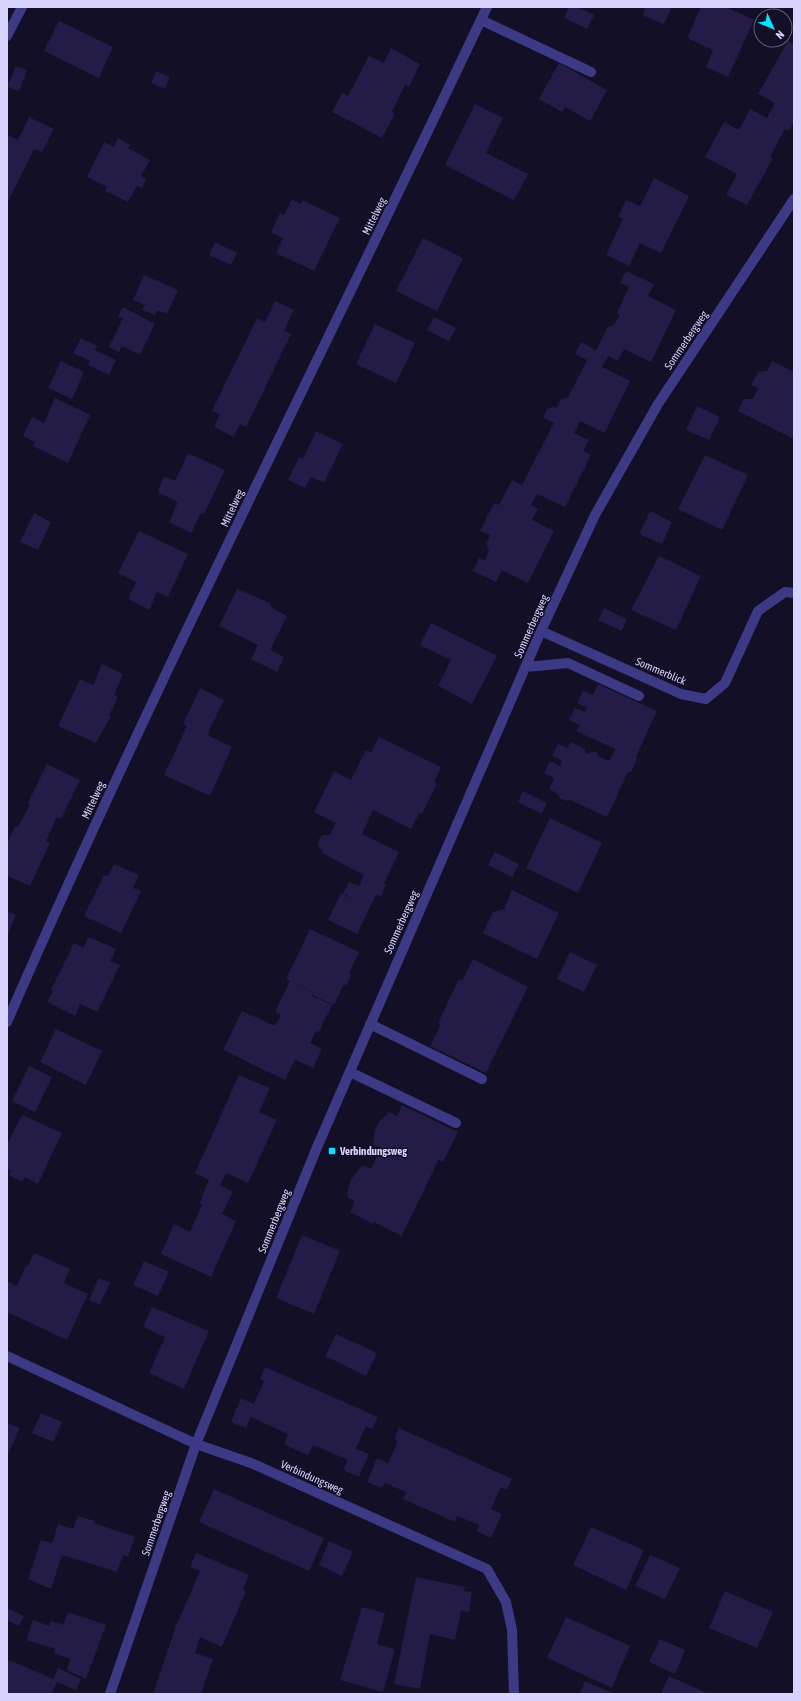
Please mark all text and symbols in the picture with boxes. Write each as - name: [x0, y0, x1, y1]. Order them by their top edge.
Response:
- north arrow: [753, 8, 793, 48]
- text: N: [774, 28, 787, 41]
- street label: Mittelweg: [360, 195, 388, 237]
- street label: Sommerbergweg: [662, 308, 710, 372]
- street label: Mittelweg: [218, 487, 246, 529]
- street label: Sommerbergweg: [512, 592, 550, 659]
- street label: Sommerblick: [634, 655, 688, 687]
- street label: Mittelweg: [79, 779, 107, 821]
- street label: Sommerbergweg: [382, 888, 420, 955]
- place label: Verbindungsweg: [339, 1145, 407, 1157]
- marker: Verbindungsweg: [327, 1146, 337, 1156]
- street label: Sommerbergweg: [256, 1187, 292, 1255]
- street label: Verbindungsweg: [279, 1458, 345, 1496]
- street label: Sommerbergweg: [139, 1489, 173, 1557]

